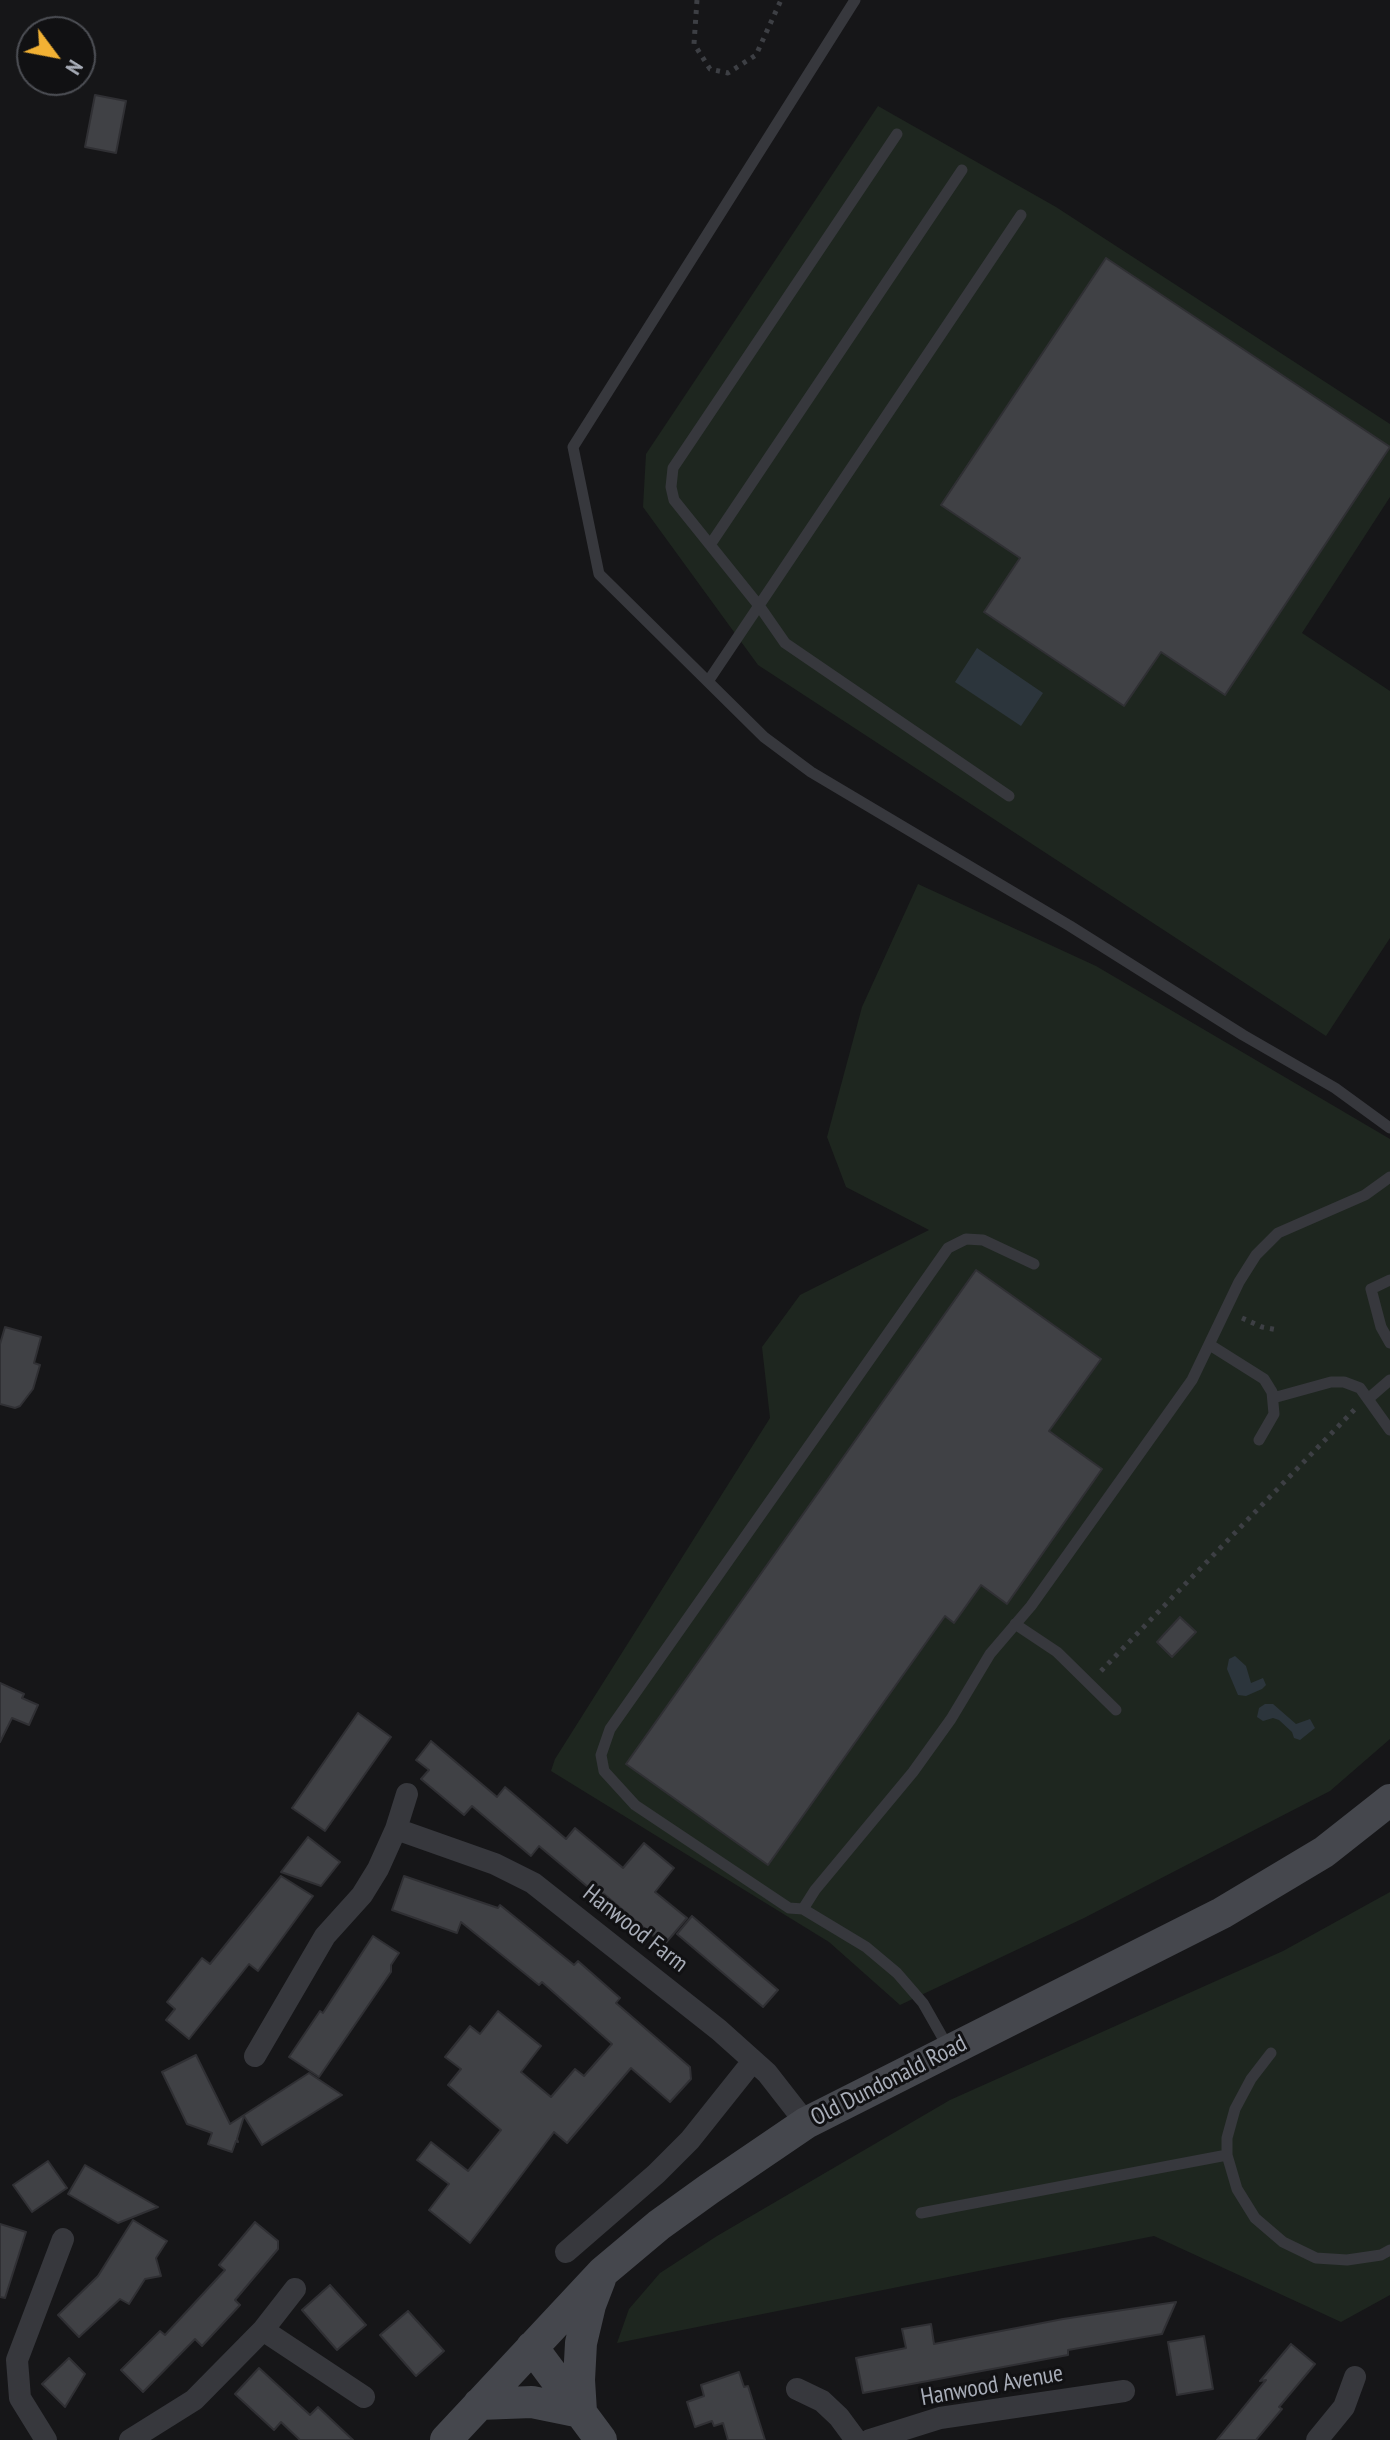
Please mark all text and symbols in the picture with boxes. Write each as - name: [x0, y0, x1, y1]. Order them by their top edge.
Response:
- north arrow: [16, 16, 96, 96]
- text: N: [60, 55, 90, 80]
- street label: Hanwood Farm: [577, 1879, 693, 1979]
- street label: Old Dundonald Road: [806, 2029, 972, 2133]
- street label: Hanwood Avenue: [919, 2359, 1065, 2413]

